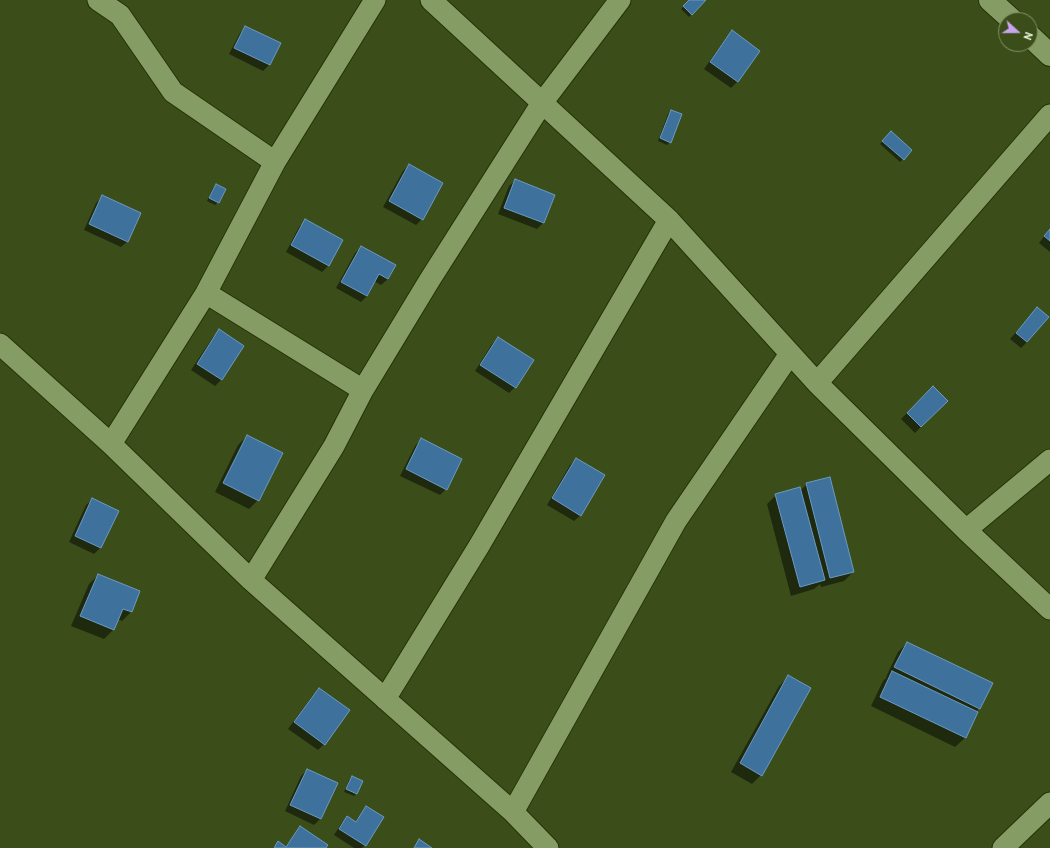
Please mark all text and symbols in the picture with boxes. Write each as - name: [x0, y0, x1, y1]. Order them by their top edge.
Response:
- north arrow: [998, 12, 1038, 52]
- text: N: [1020, 30, 1036, 42]

